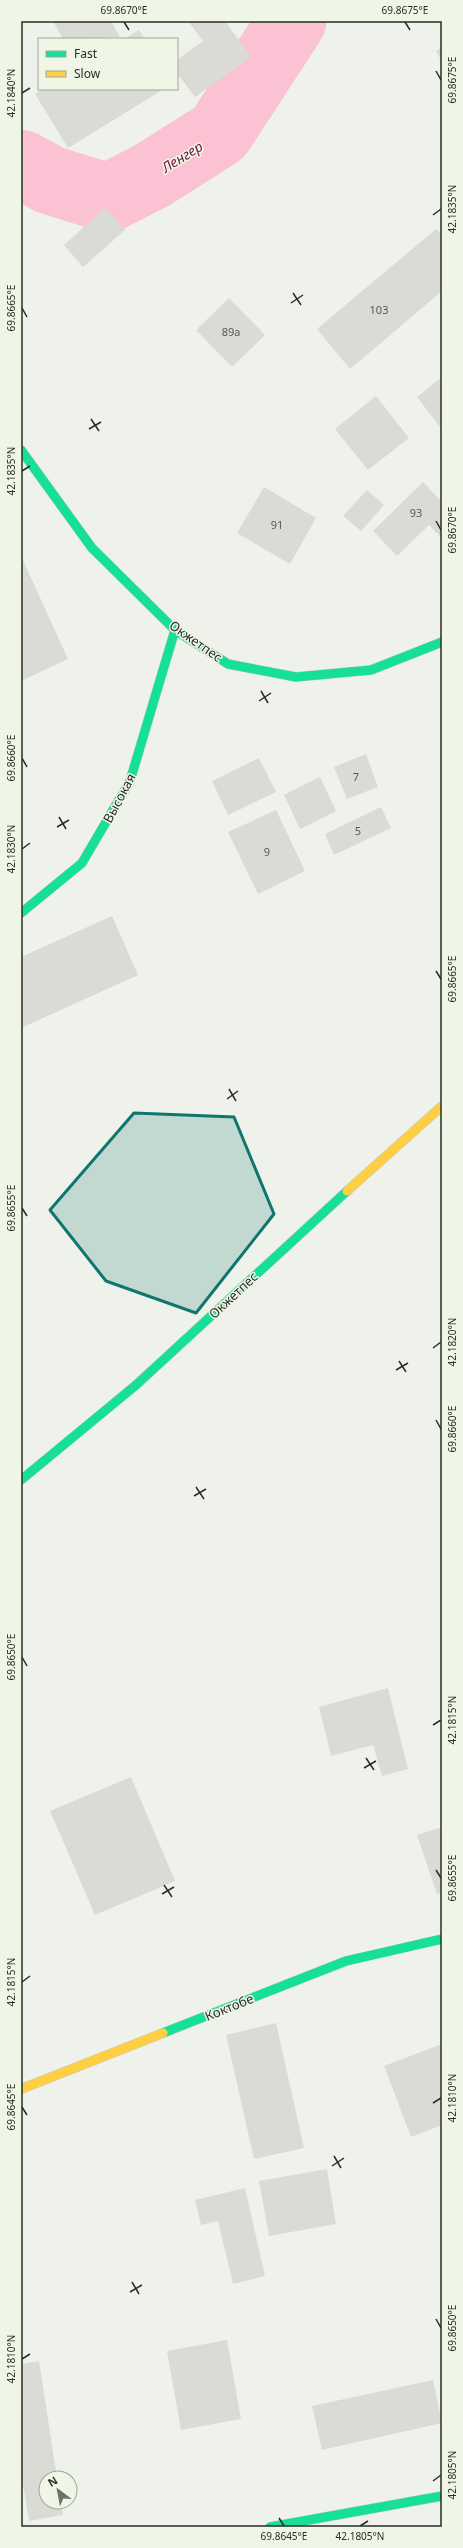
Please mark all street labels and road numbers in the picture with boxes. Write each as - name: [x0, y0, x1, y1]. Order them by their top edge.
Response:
- street label: Окжетпес: [166, 616, 226, 666]
- street label: Высокая: [98, 770, 140, 826]
- street label: Окжетпес: [205, 1268, 261, 1322]
- street label: Коктобе: [202, 1989, 256, 2025]

